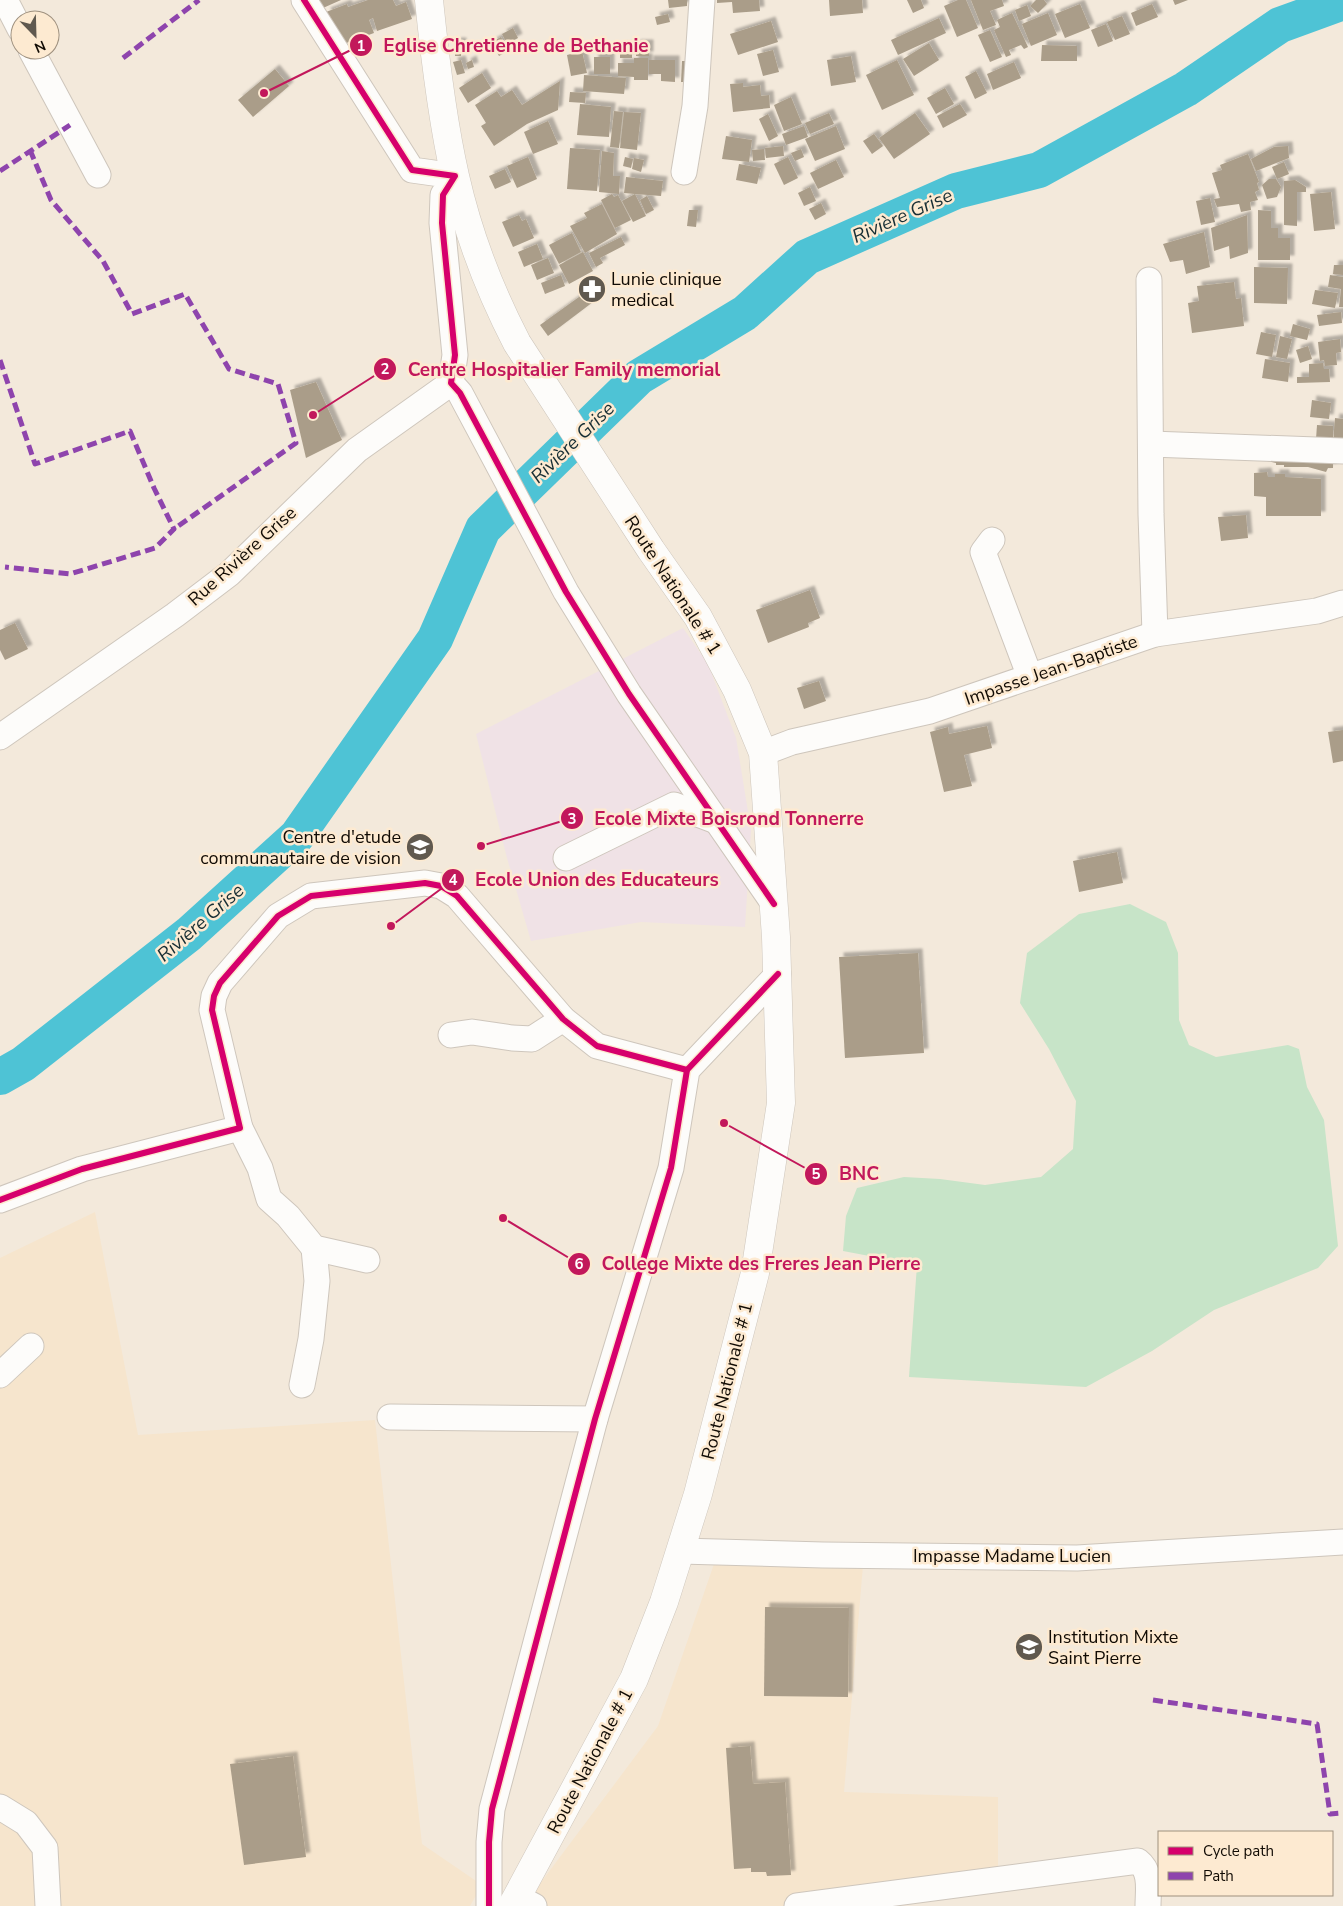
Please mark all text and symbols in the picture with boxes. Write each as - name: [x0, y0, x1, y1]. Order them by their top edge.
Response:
- north arrow: [10, 10, 60, 60]
- callout: Eglise Chretienne de Bethanie: [348, 28, 659, 62]
- text: Eglise Chretienne de Bethanie: [383, 33, 649, 59]
- text: N: [31, 36, 48, 57]
- text: 1: [356, 36, 366, 56]
- water label: Rivière Grise: [848, 182, 957, 250]
- place label: Lunie clinique medical: [611, 267, 722, 312]
- pharmacy icon: Lunie clinique medical: [577, 274, 607, 304]
- callout: Centre Hospitalier Family memorial: [372, 352, 730, 386]
- text: Centre Hospitalier Family memorial: [408, 357, 720, 383]
- text: 2: [380, 359, 390, 379]
- water label: Rivière Grise: [525, 396, 620, 489]
- street label: Rue Rivière Grise: [183, 501, 301, 611]
- street label: Route Nationale # 1: [619, 511, 727, 659]
- street label: Impasse Jean-Baptiste: [961, 629, 1141, 711]
- callout: Ecole Mixte Boisrond Tonnerre: [560, 801, 874, 835]
- text: Ecole Mixte Boisrond Tonnerre: [594, 806, 864, 832]
- text: 3: [567, 809, 577, 829]
- place label: Centre d'etude communautaire de vision: [200, 825, 401, 870]
- school or university icon: Centre d'etude communautaire de vision: [405, 832, 435, 862]
- callout: Ecole Union des Educateurs: [440, 863, 729, 897]
- text: Ecole Union des Educateurs: [475, 867, 719, 893]
- text: 4: [448, 870, 458, 890]
- water label: Rivière Grise: [152, 878, 250, 968]
- callout: BNC: [804, 1157, 889, 1191]
- text: BNC: [839, 1161, 879, 1187]
- text: 5: [811, 1164, 821, 1184]
- callout: College Mixte des Freres Jean Pierre: [566, 1247, 930, 1281]
- text: College Mixte des Freres Jean Pierre: [601, 1251, 921, 1277]
- text: 6: [574, 1254, 584, 1274]
- street label: Route Nationale # 1: [696, 1300, 758, 1462]
- street label: Impasse Madame Lucien: [913, 1544, 1111, 1568]
- place label: Institution Mixte Saint Pierre: [1048, 1625, 1178, 1670]
- school or university icon: Institution Mixte Saint Pierre: [1014, 1632, 1044, 1662]
- street label: Route Nationale # 1: [542, 1684, 638, 1838]
- legend: [1158, 1831, 1333, 1896]
- text: Cycle path: [1203, 1841, 1274, 1861]
- text: Path: [1203, 1866, 1234, 1886]

